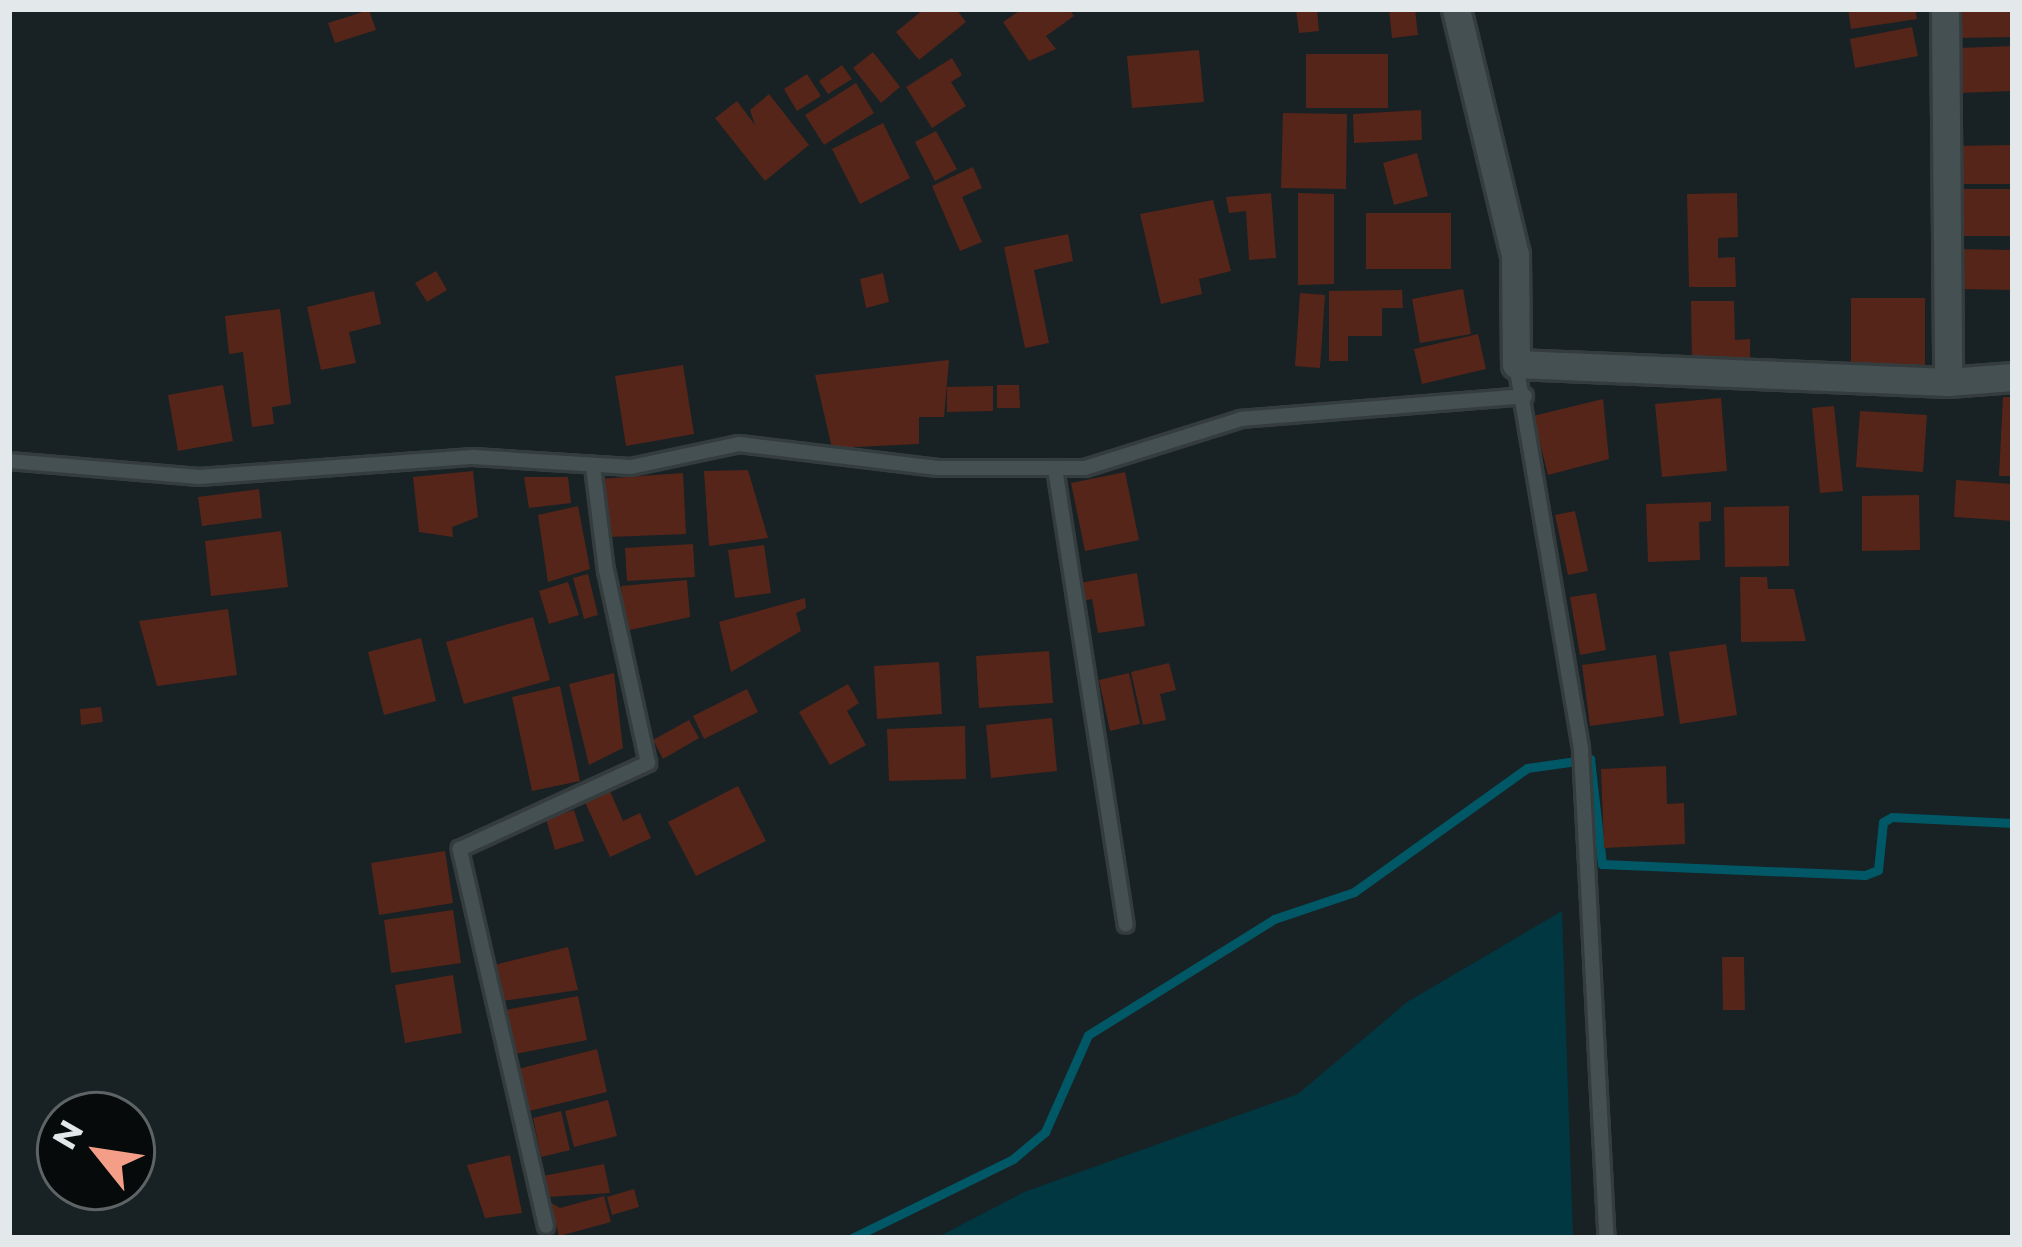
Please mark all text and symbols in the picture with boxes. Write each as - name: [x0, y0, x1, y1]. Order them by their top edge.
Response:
- north arrow: [36, 1091, 156, 1211]
- text: N: [43, 1113, 91, 1156]

